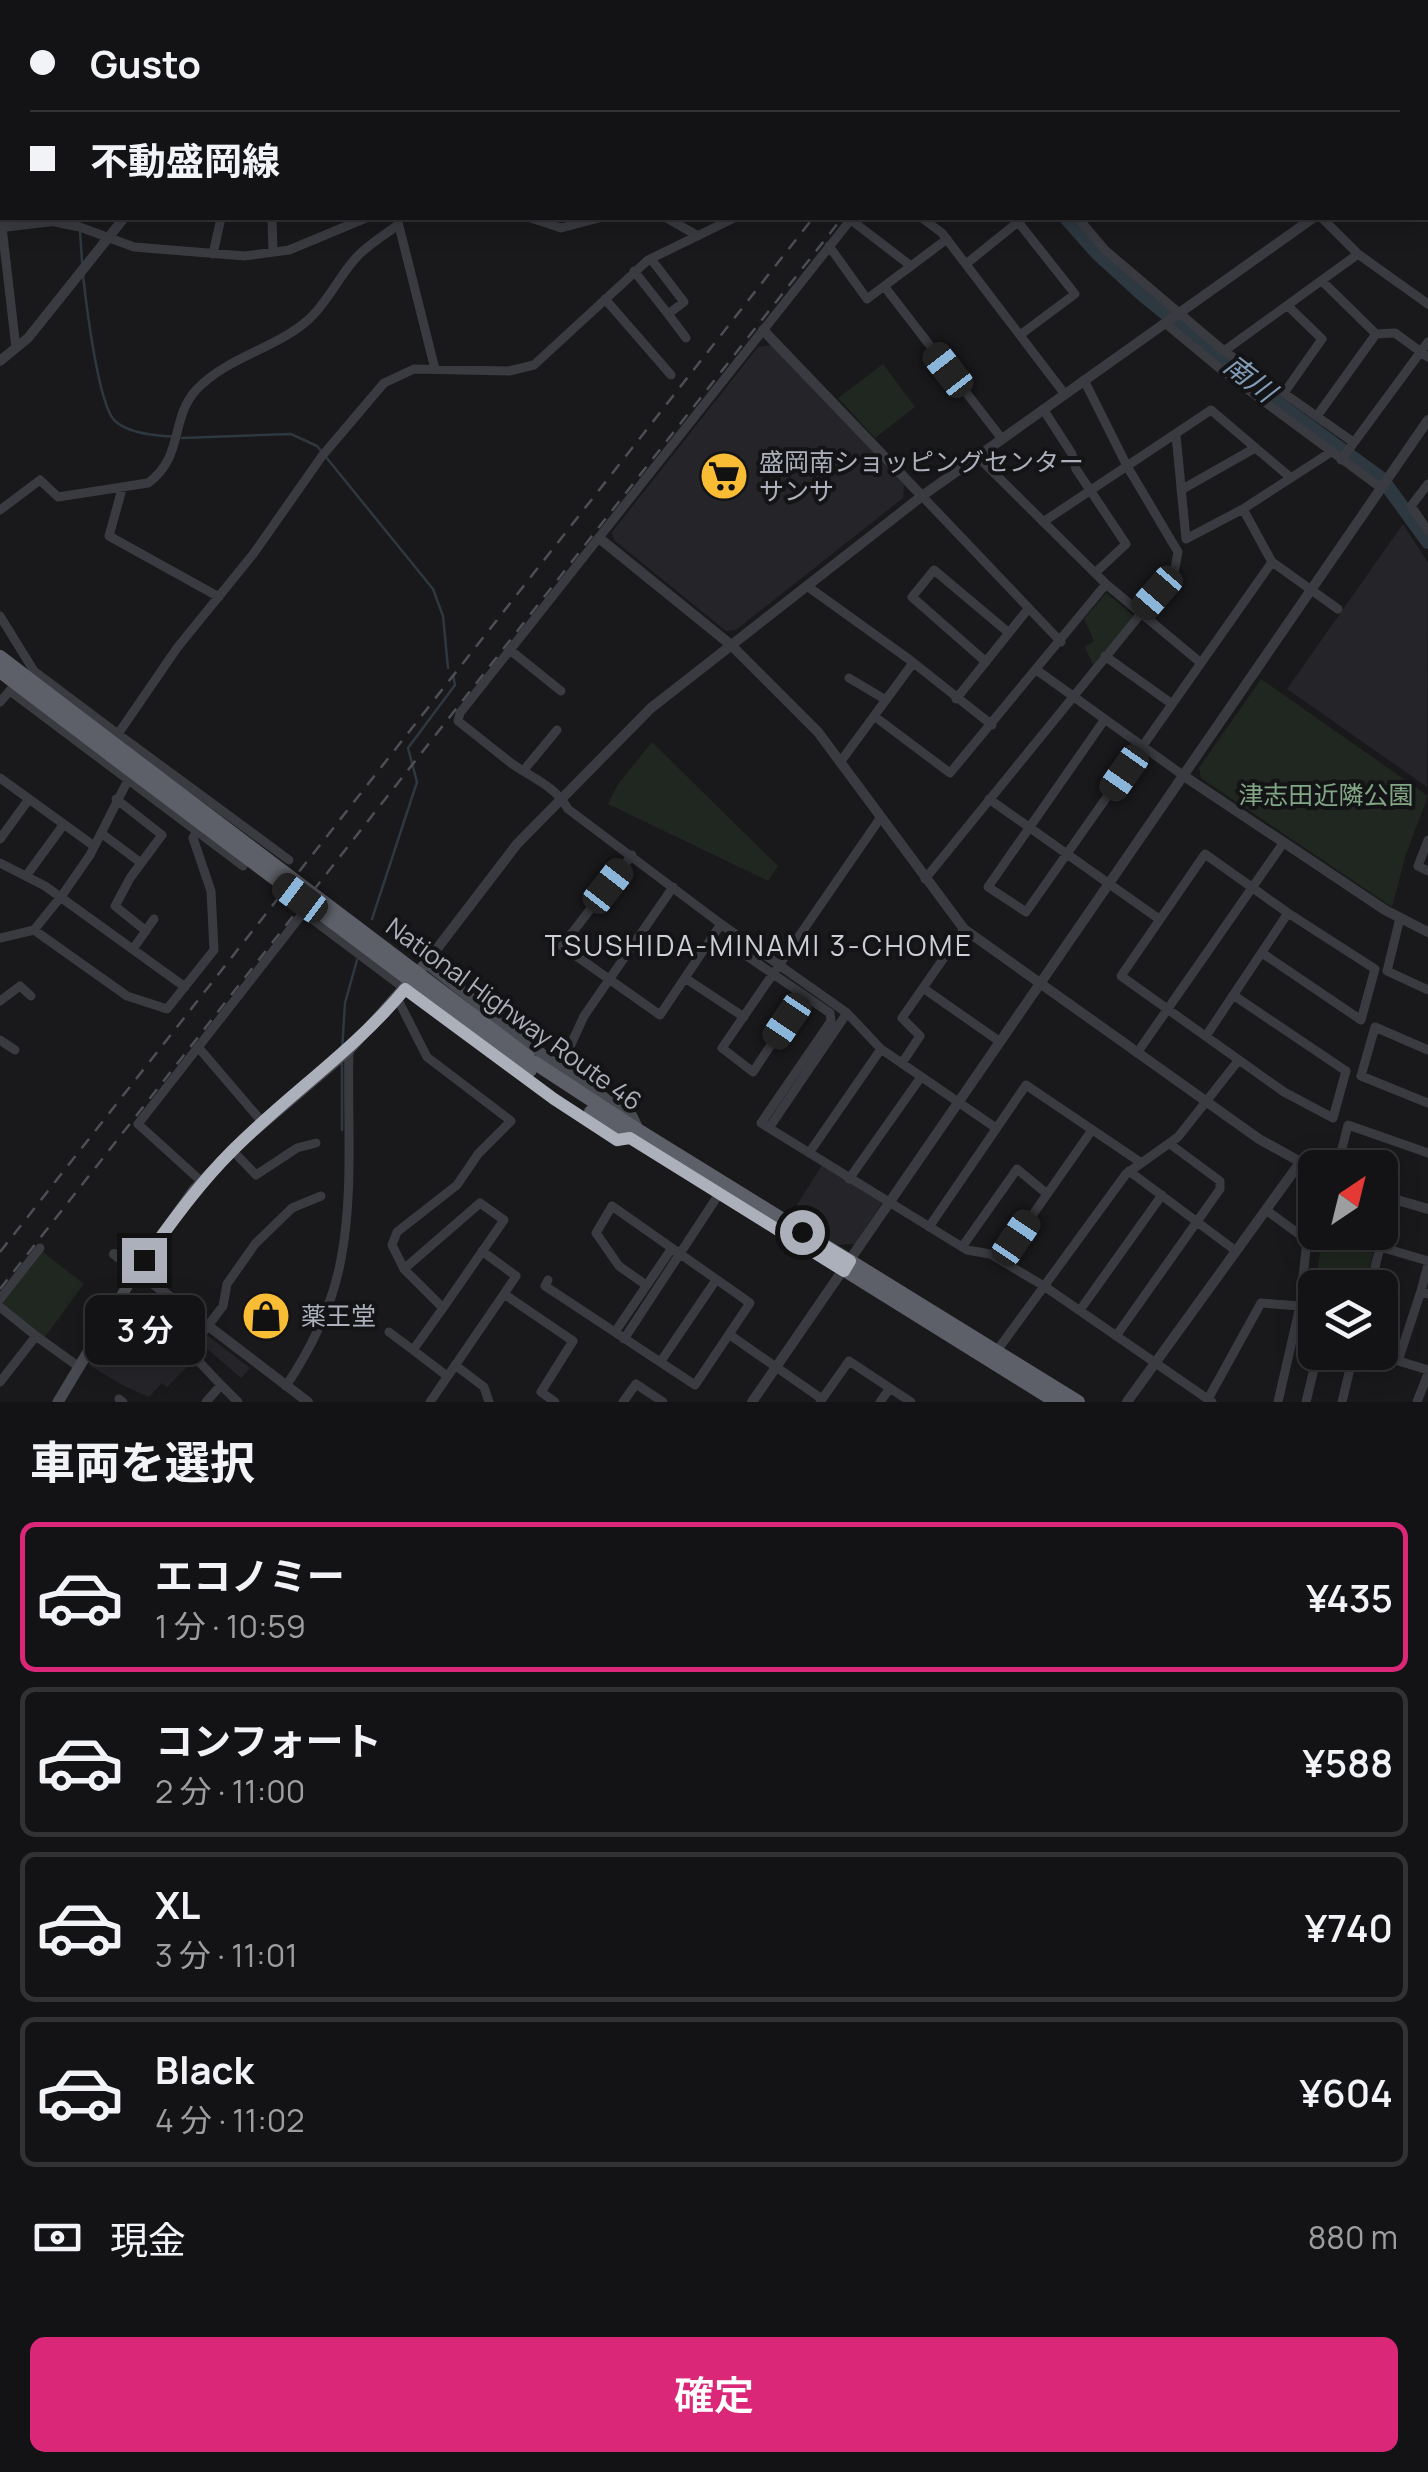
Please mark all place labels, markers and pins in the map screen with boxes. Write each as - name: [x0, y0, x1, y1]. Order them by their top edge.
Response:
- place label: 盛岡南ショッピングセンター サンサ: [759, 444, 1084, 508]
- supermarket icon: 盛岡南ショッピングセンター サンサ: [698, 450, 750, 502]
- shop icon: 薬王堂: [240, 1290, 292, 1342]
- place label: 薬王堂: [301, 1298, 376, 1333]

